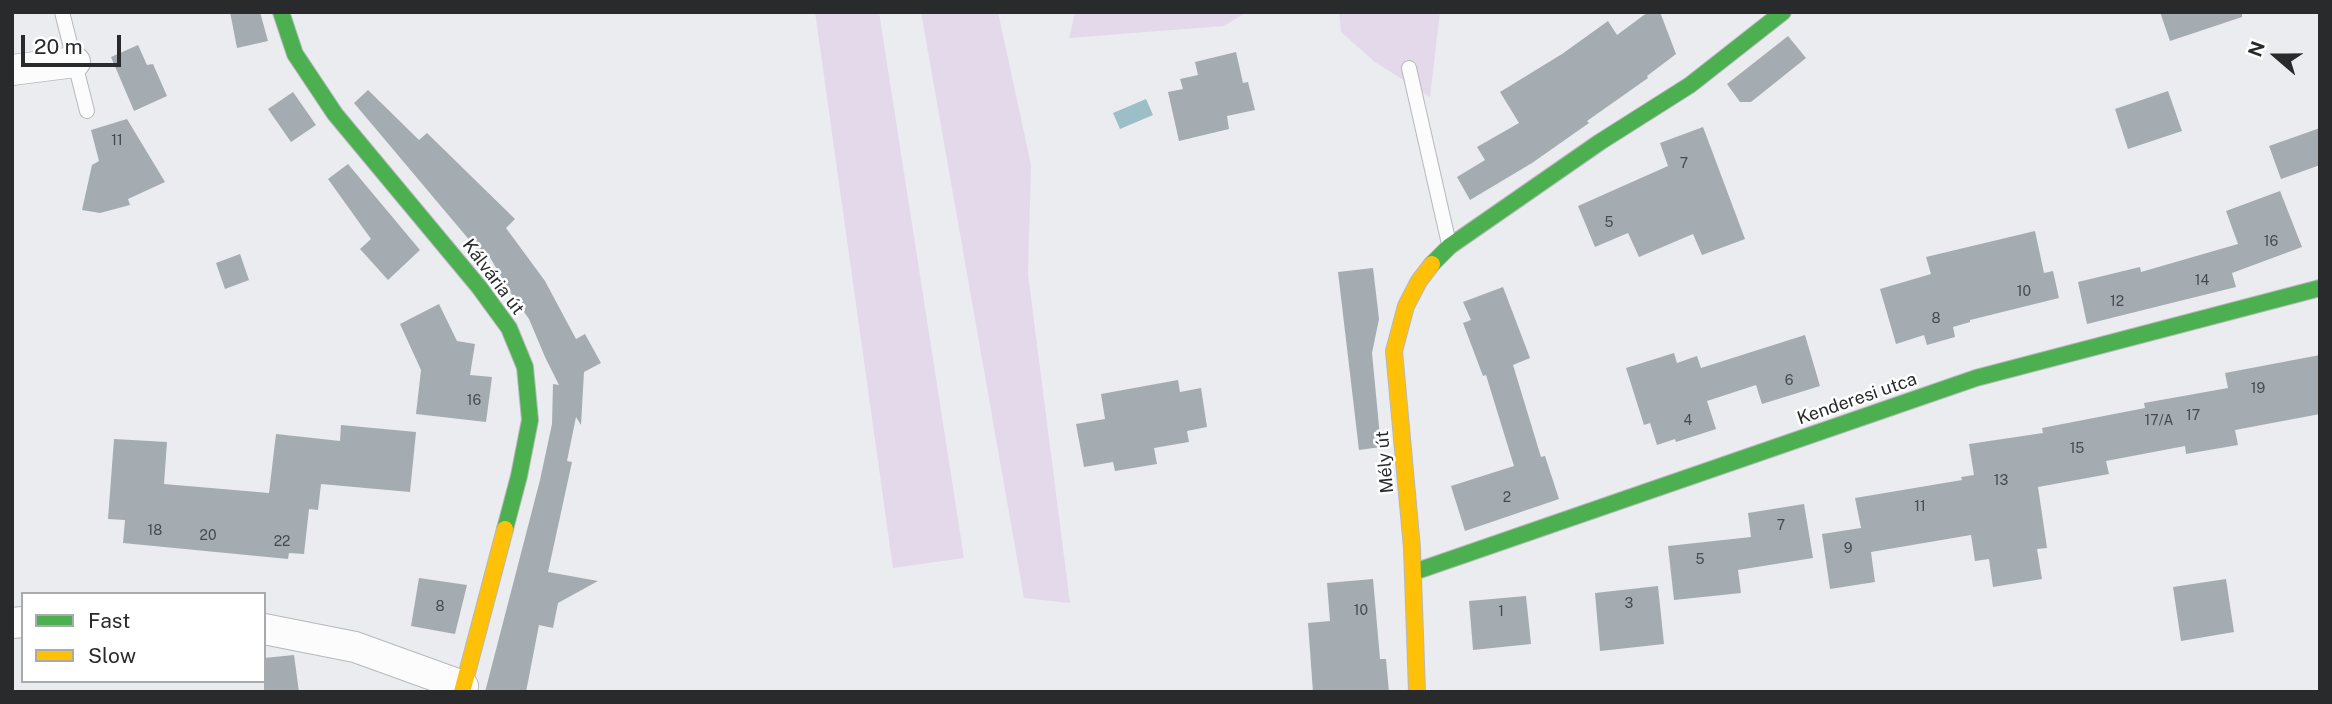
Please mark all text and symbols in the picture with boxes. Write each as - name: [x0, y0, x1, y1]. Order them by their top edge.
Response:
- scale bar: [24, 21, 124, 65]
- north arrow: [2241, 21, 2311, 91]
- text: 20 m: [34, 34, 83, 59]
- text: N: [2243, 38, 2269, 60]
- house number: 11: [111, 133, 123, 149]
- house number: 7: [1680, 156, 1688, 172]
- house number: 5: [1605, 215, 1613, 231]
- house number: 16: [2264, 234, 2278, 250]
- street label: Kálvária út: [458, 235, 528, 319]
- house number: 14: [2195, 273, 2209, 289]
- house number: 10: [2017, 284, 2031, 300]
- house number: 12: [2110, 294, 2124, 310]
- house number: 8: [1931, 311, 1941, 327]
- street label: Kenderesi utca: [1794, 368, 1920, 430]
- house number: 6: [1785, 373, 1793, 389]
- house number: 19: [2251, 381, 2265, 397]
- house number: 16: [467, 393, 481, 409]
- house number: 17: [2186, 408, 2200, 424]
- house number: 4: [1684, 413, 1692, 429]
- house number: 17/A: [2145, 413, 2173, 429]
- street label: Mély út: [1372, 430, 1398, 494]
- house number: 15: [2070, 441, 2084, 457]
- house number: 13: [1994, 473, 2008, 489]
- house number: 2: [1503, 490, 1511, 506]
- house number: 11: [1914, 499, 1926, 515]
- house number: 7: [1777, 518, 1785, 534]
- house number: 18: [148, 523, 162, 539]
- house number: 20: [200, 528, 216, 544]
- house number: 22: [274, 534, 290, 550]
- house number: 9: [1844, 541, 1852, 557]
- house number: 5: [1696, 552, 1704, 568]
- legend: [21, 592, 266, 683]
- house number: 3: [1625, 596, 1633, 612]
- house number: 8: [435, 599, 445, 615]
- house number: 10: [1354, 603, 1368, 619]
- house number: 1: [1498, 604, 1504, 620]
- text: Fast: [88, 608, 130, 633]
- text: Slow: [88, 643, 136, 668]

